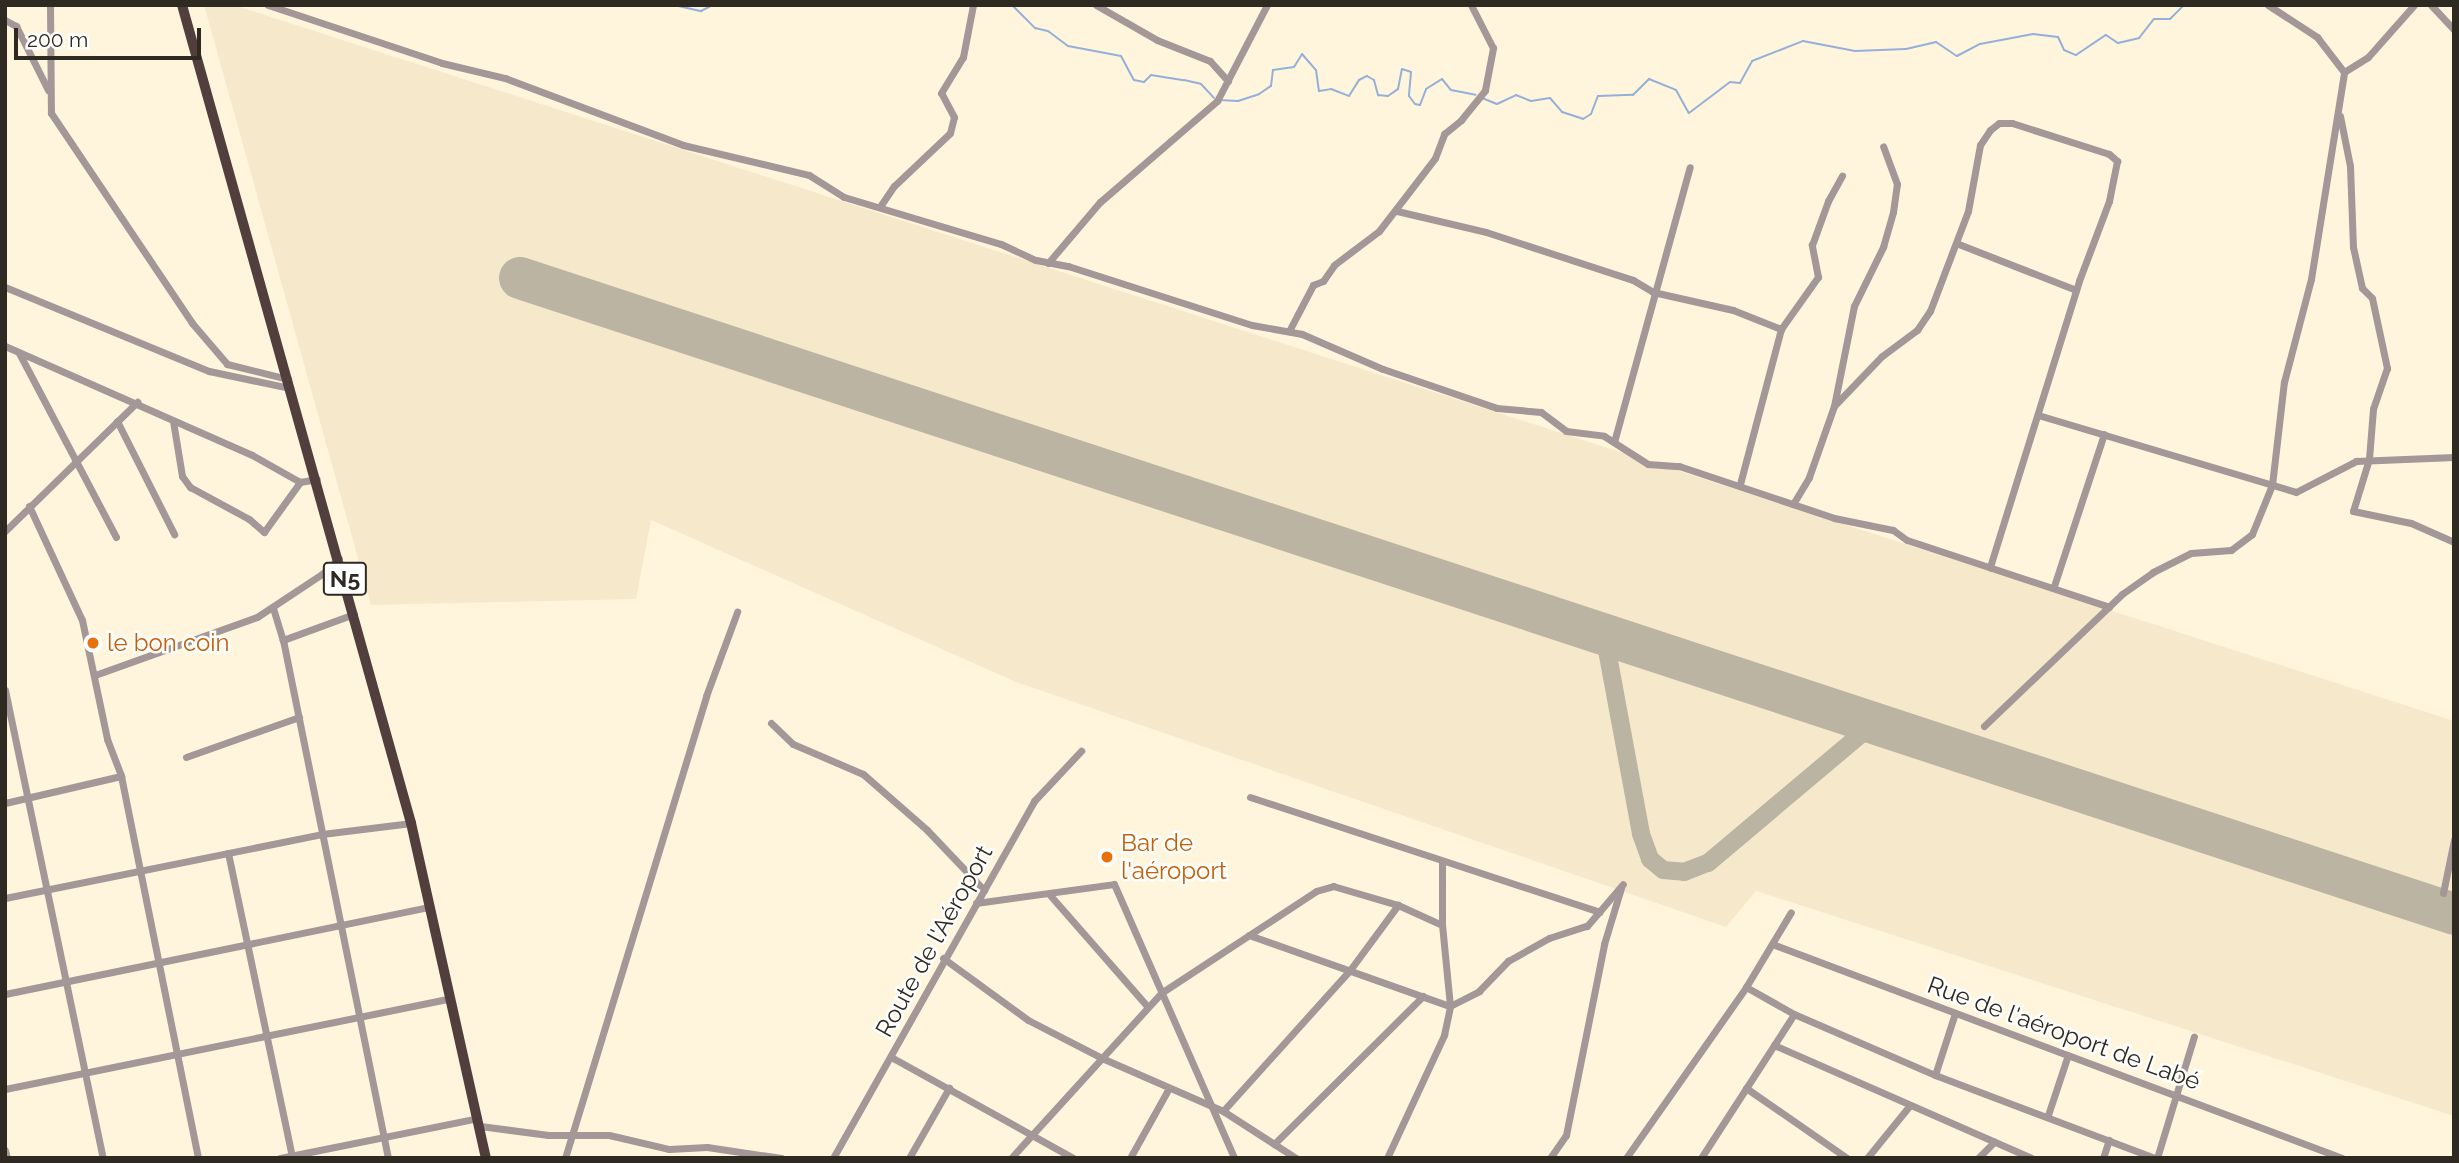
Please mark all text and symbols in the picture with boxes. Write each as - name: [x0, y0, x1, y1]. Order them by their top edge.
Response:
- scale bar: [18, 14, 205, 58]
- text: 200 m: [27, 27, 88, 52]
- road number: N5: [322, 559, 368, 598]
- place label: le bon coin: [107, 629, 229, 657]
- marker: le bon coin: [85, 635, 101, 651]
- place label: Bar de l'aéroport: [1121, 829, 1227, 885]
- street label: Route de l'Aéroport: [869, 840, 999, 1042]
- marker: Bar de l'aéroport: [1099, 849, 1115, 865]
- street label: Rue de l'aéroport de Labé: [1924, 970, 2204, 1096]

